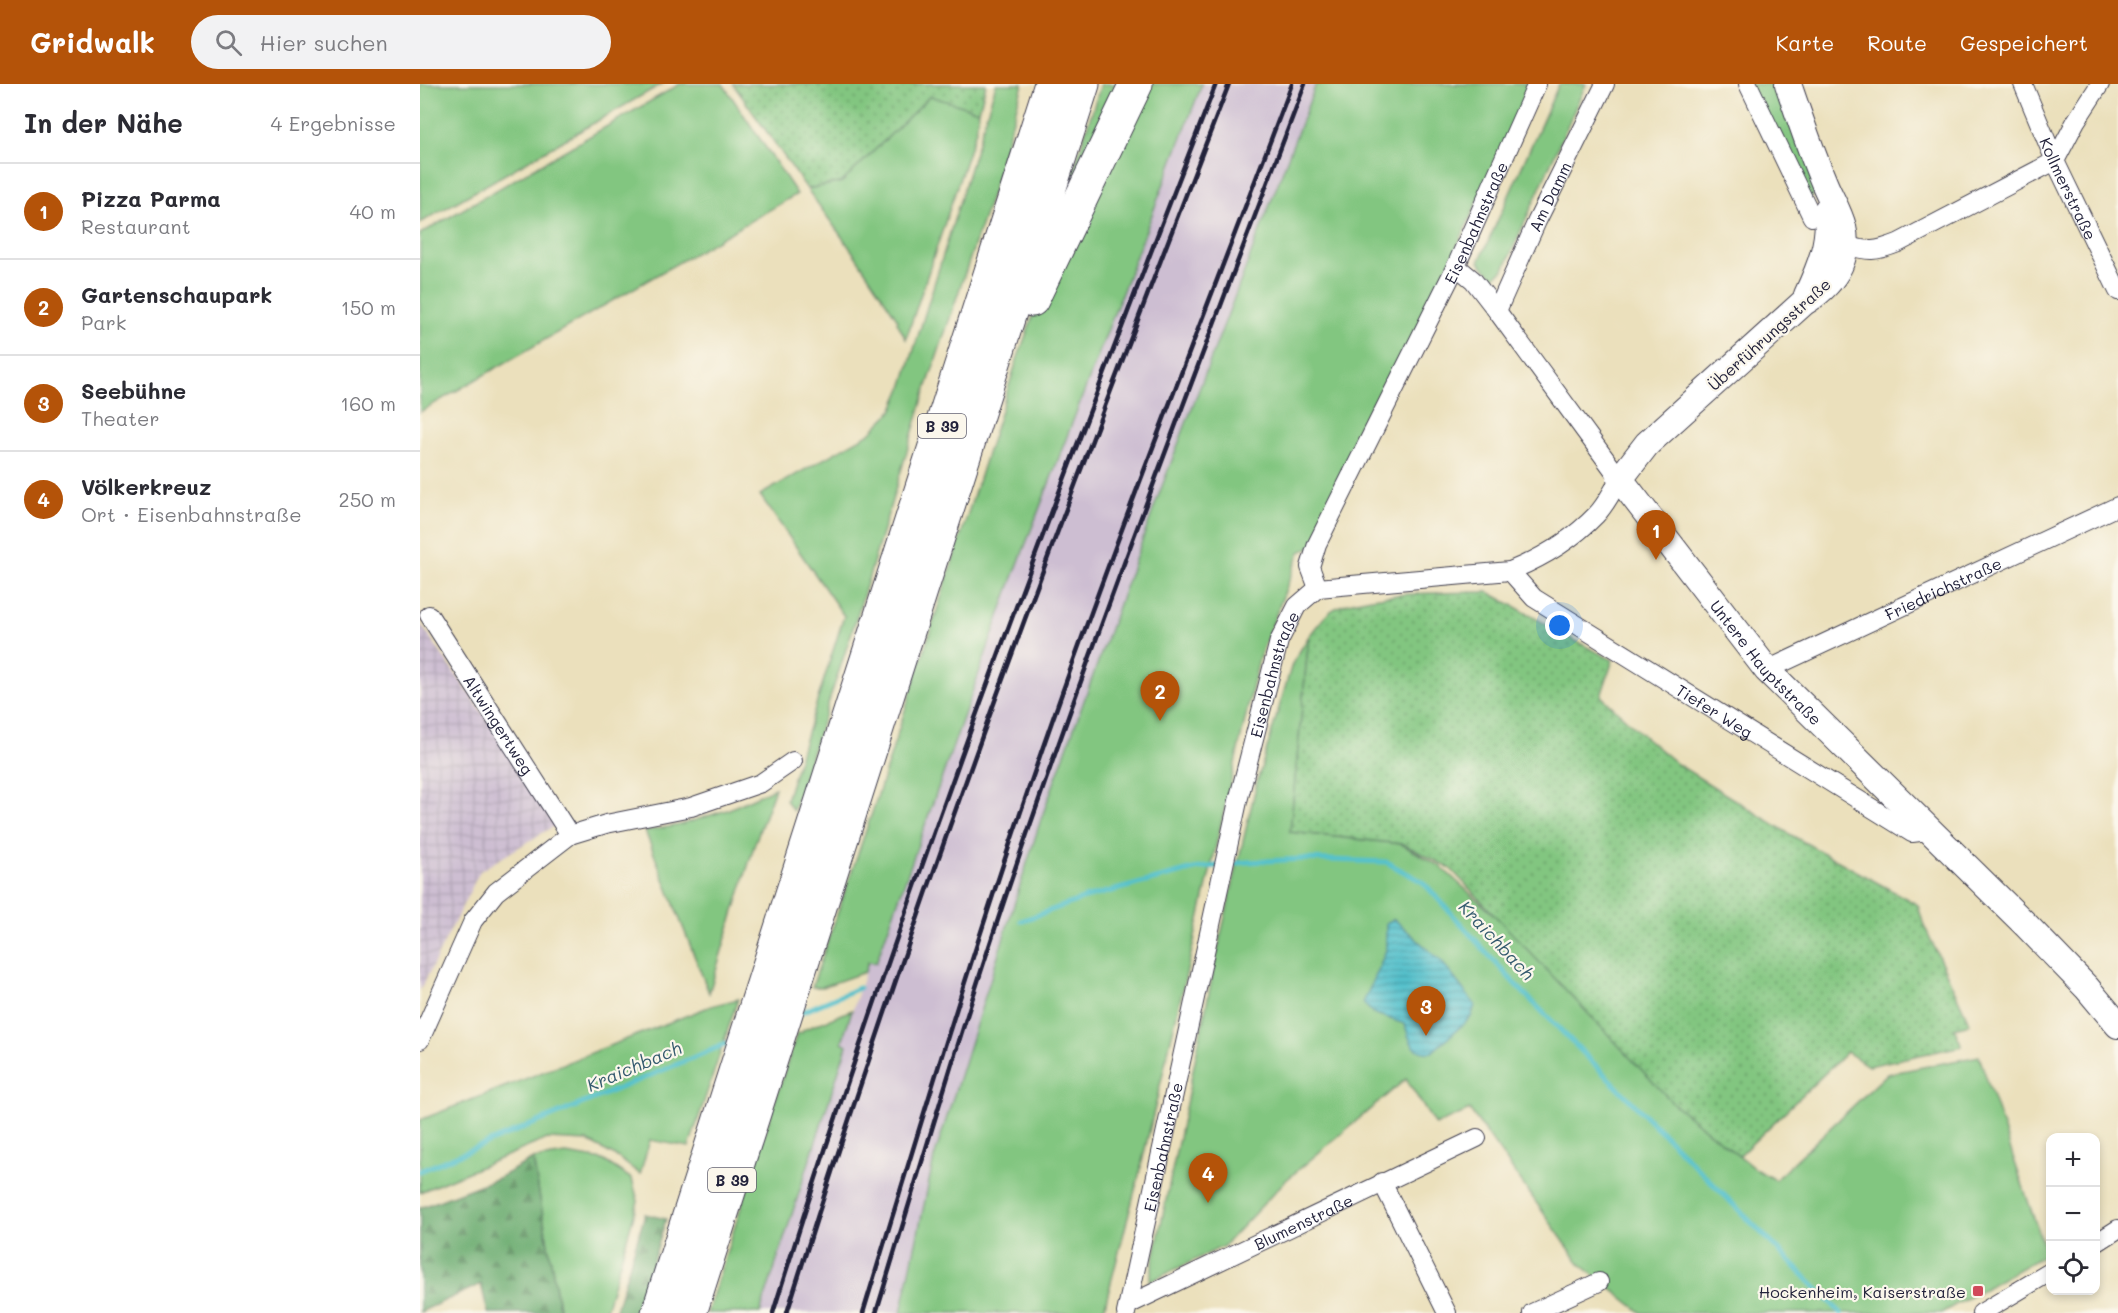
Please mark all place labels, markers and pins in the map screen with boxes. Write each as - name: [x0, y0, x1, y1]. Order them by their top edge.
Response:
- pin: 1: [1636, 510, 1676, 560]
- pin: 2: [1140, 672, 1180, 721]
- pin: 3: [1406, 986, 1446, 1036]
- pin: 4: [1188, 1154, 1228, 1203]
- place label: Hockenheim, Kaiserstraße: [1759, 1281, 1966, 1302]
- marker: Hockenheim, Kaiserstraße: [1971, 1284, 1985, 1298]

